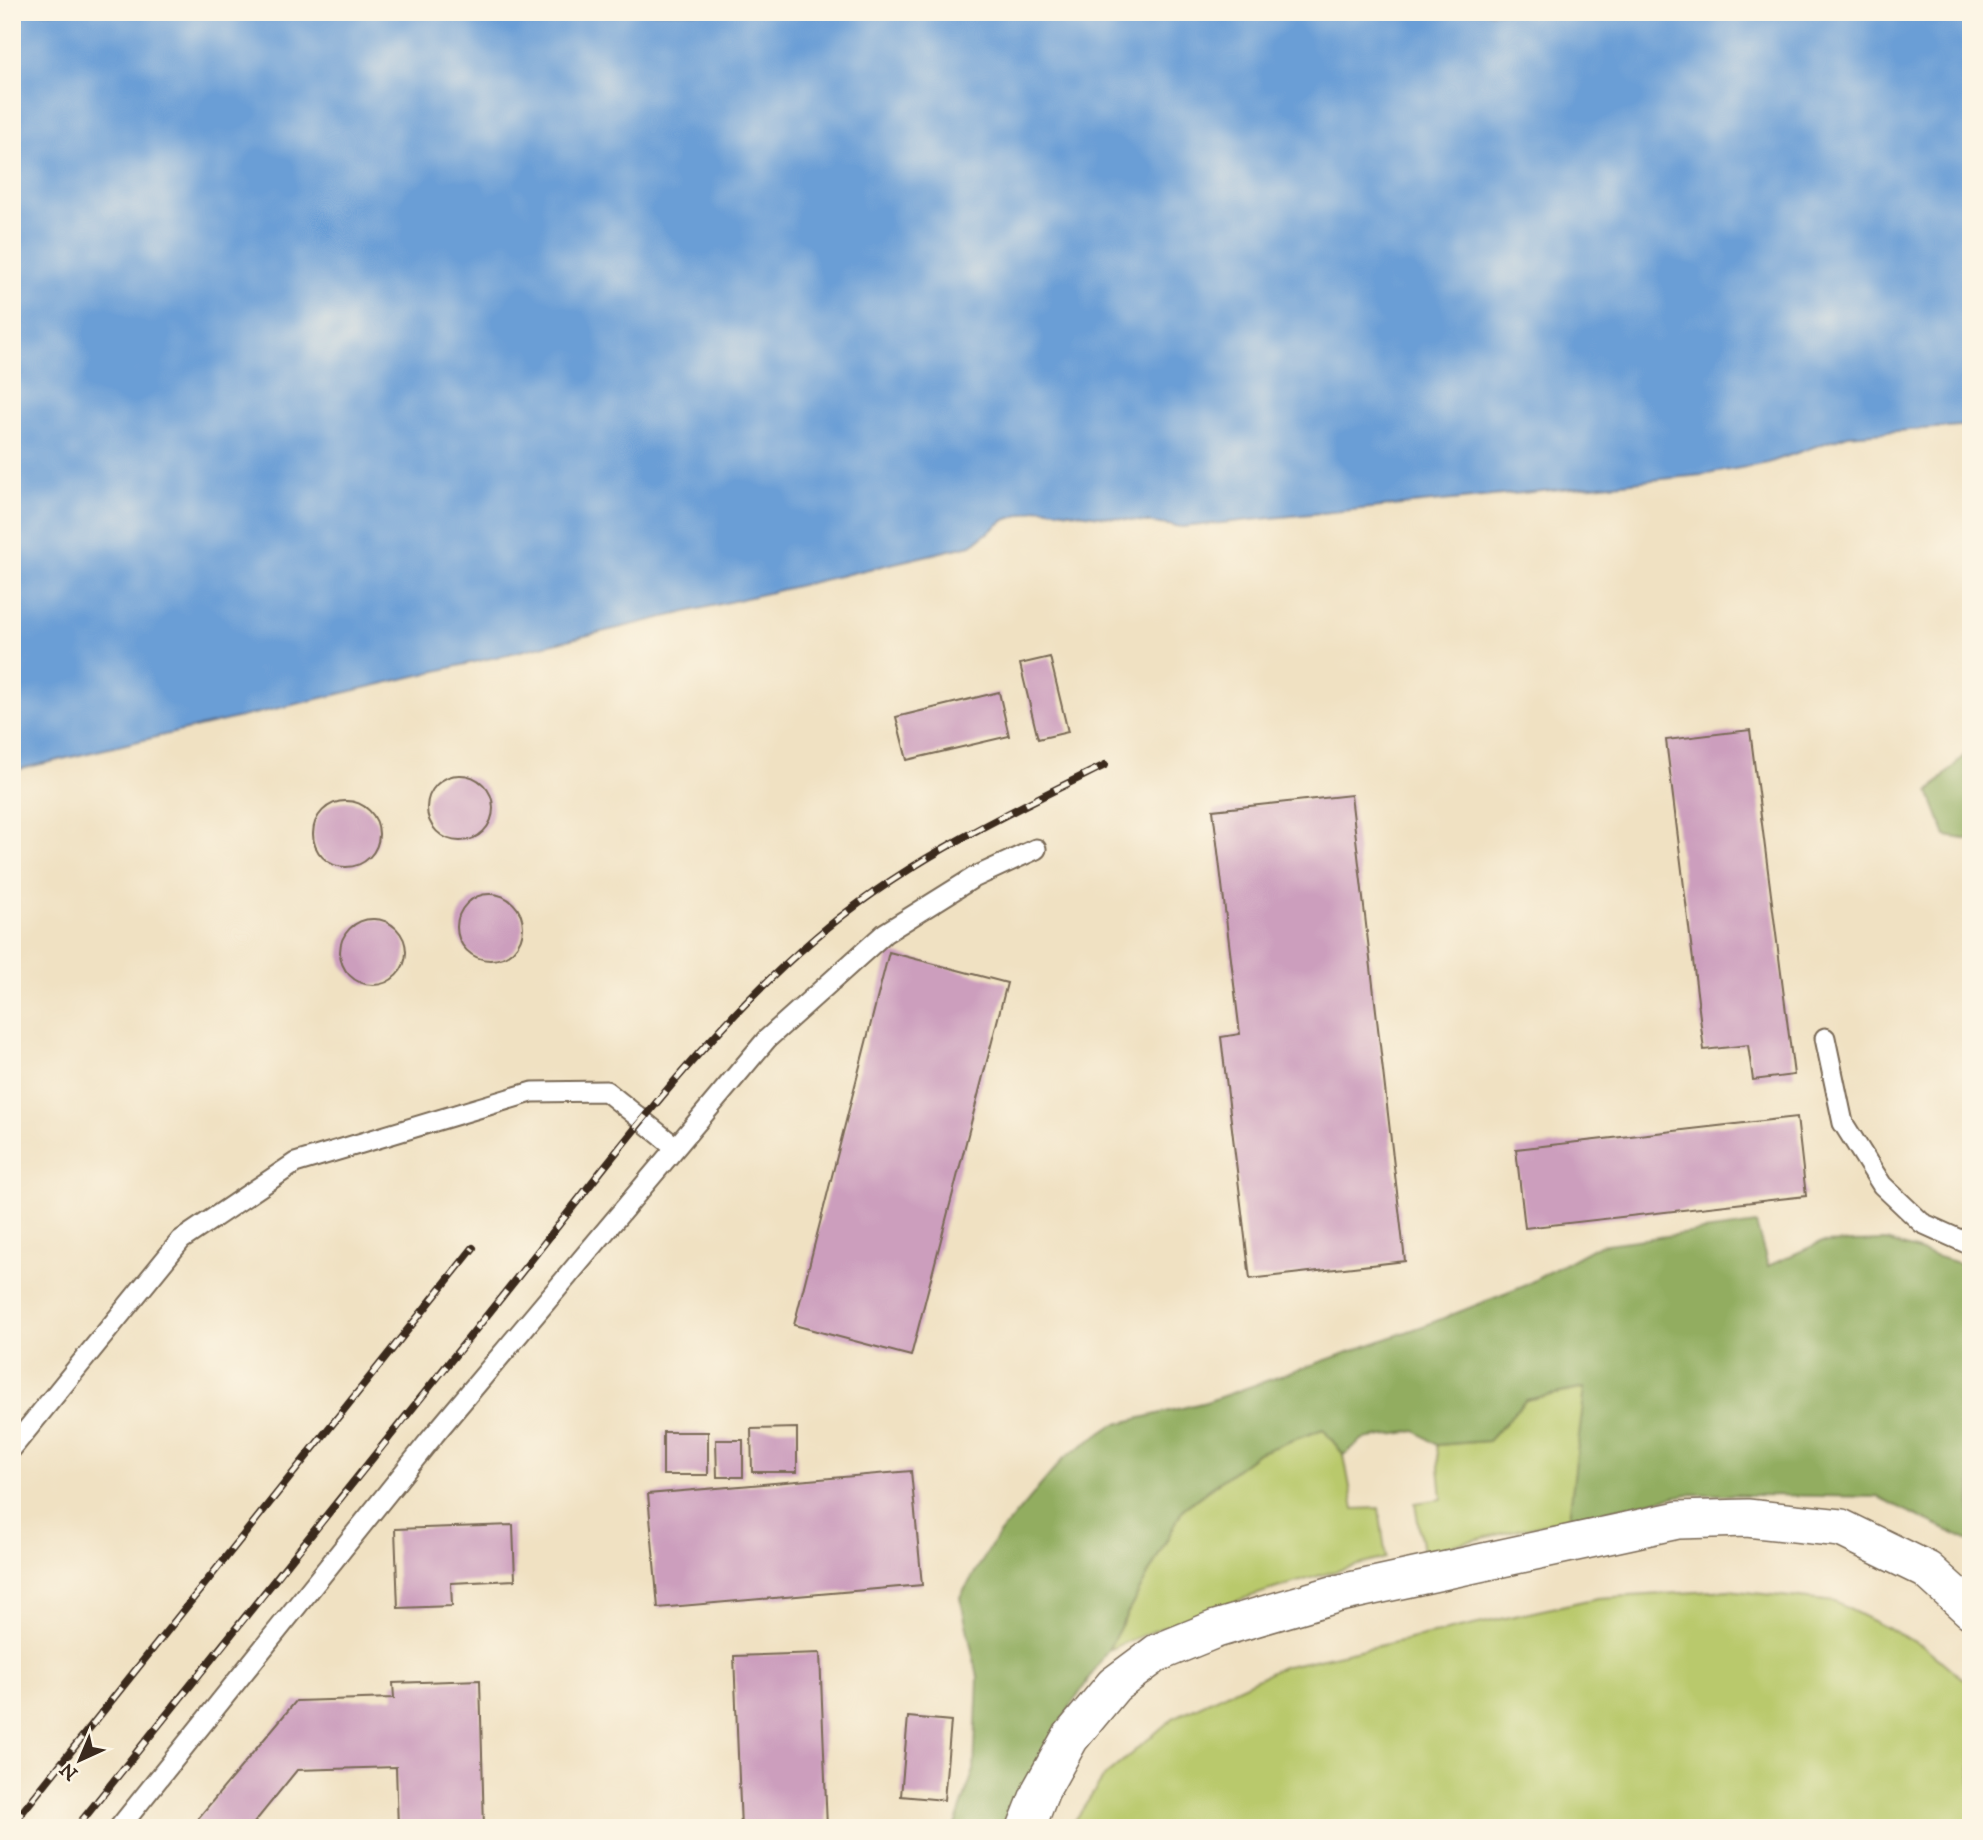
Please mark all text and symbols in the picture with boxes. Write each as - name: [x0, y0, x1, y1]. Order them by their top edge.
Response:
- north arrow: [46, 1724, 116, 1794]
- text: N: [55, 1757, 83, 1785]

